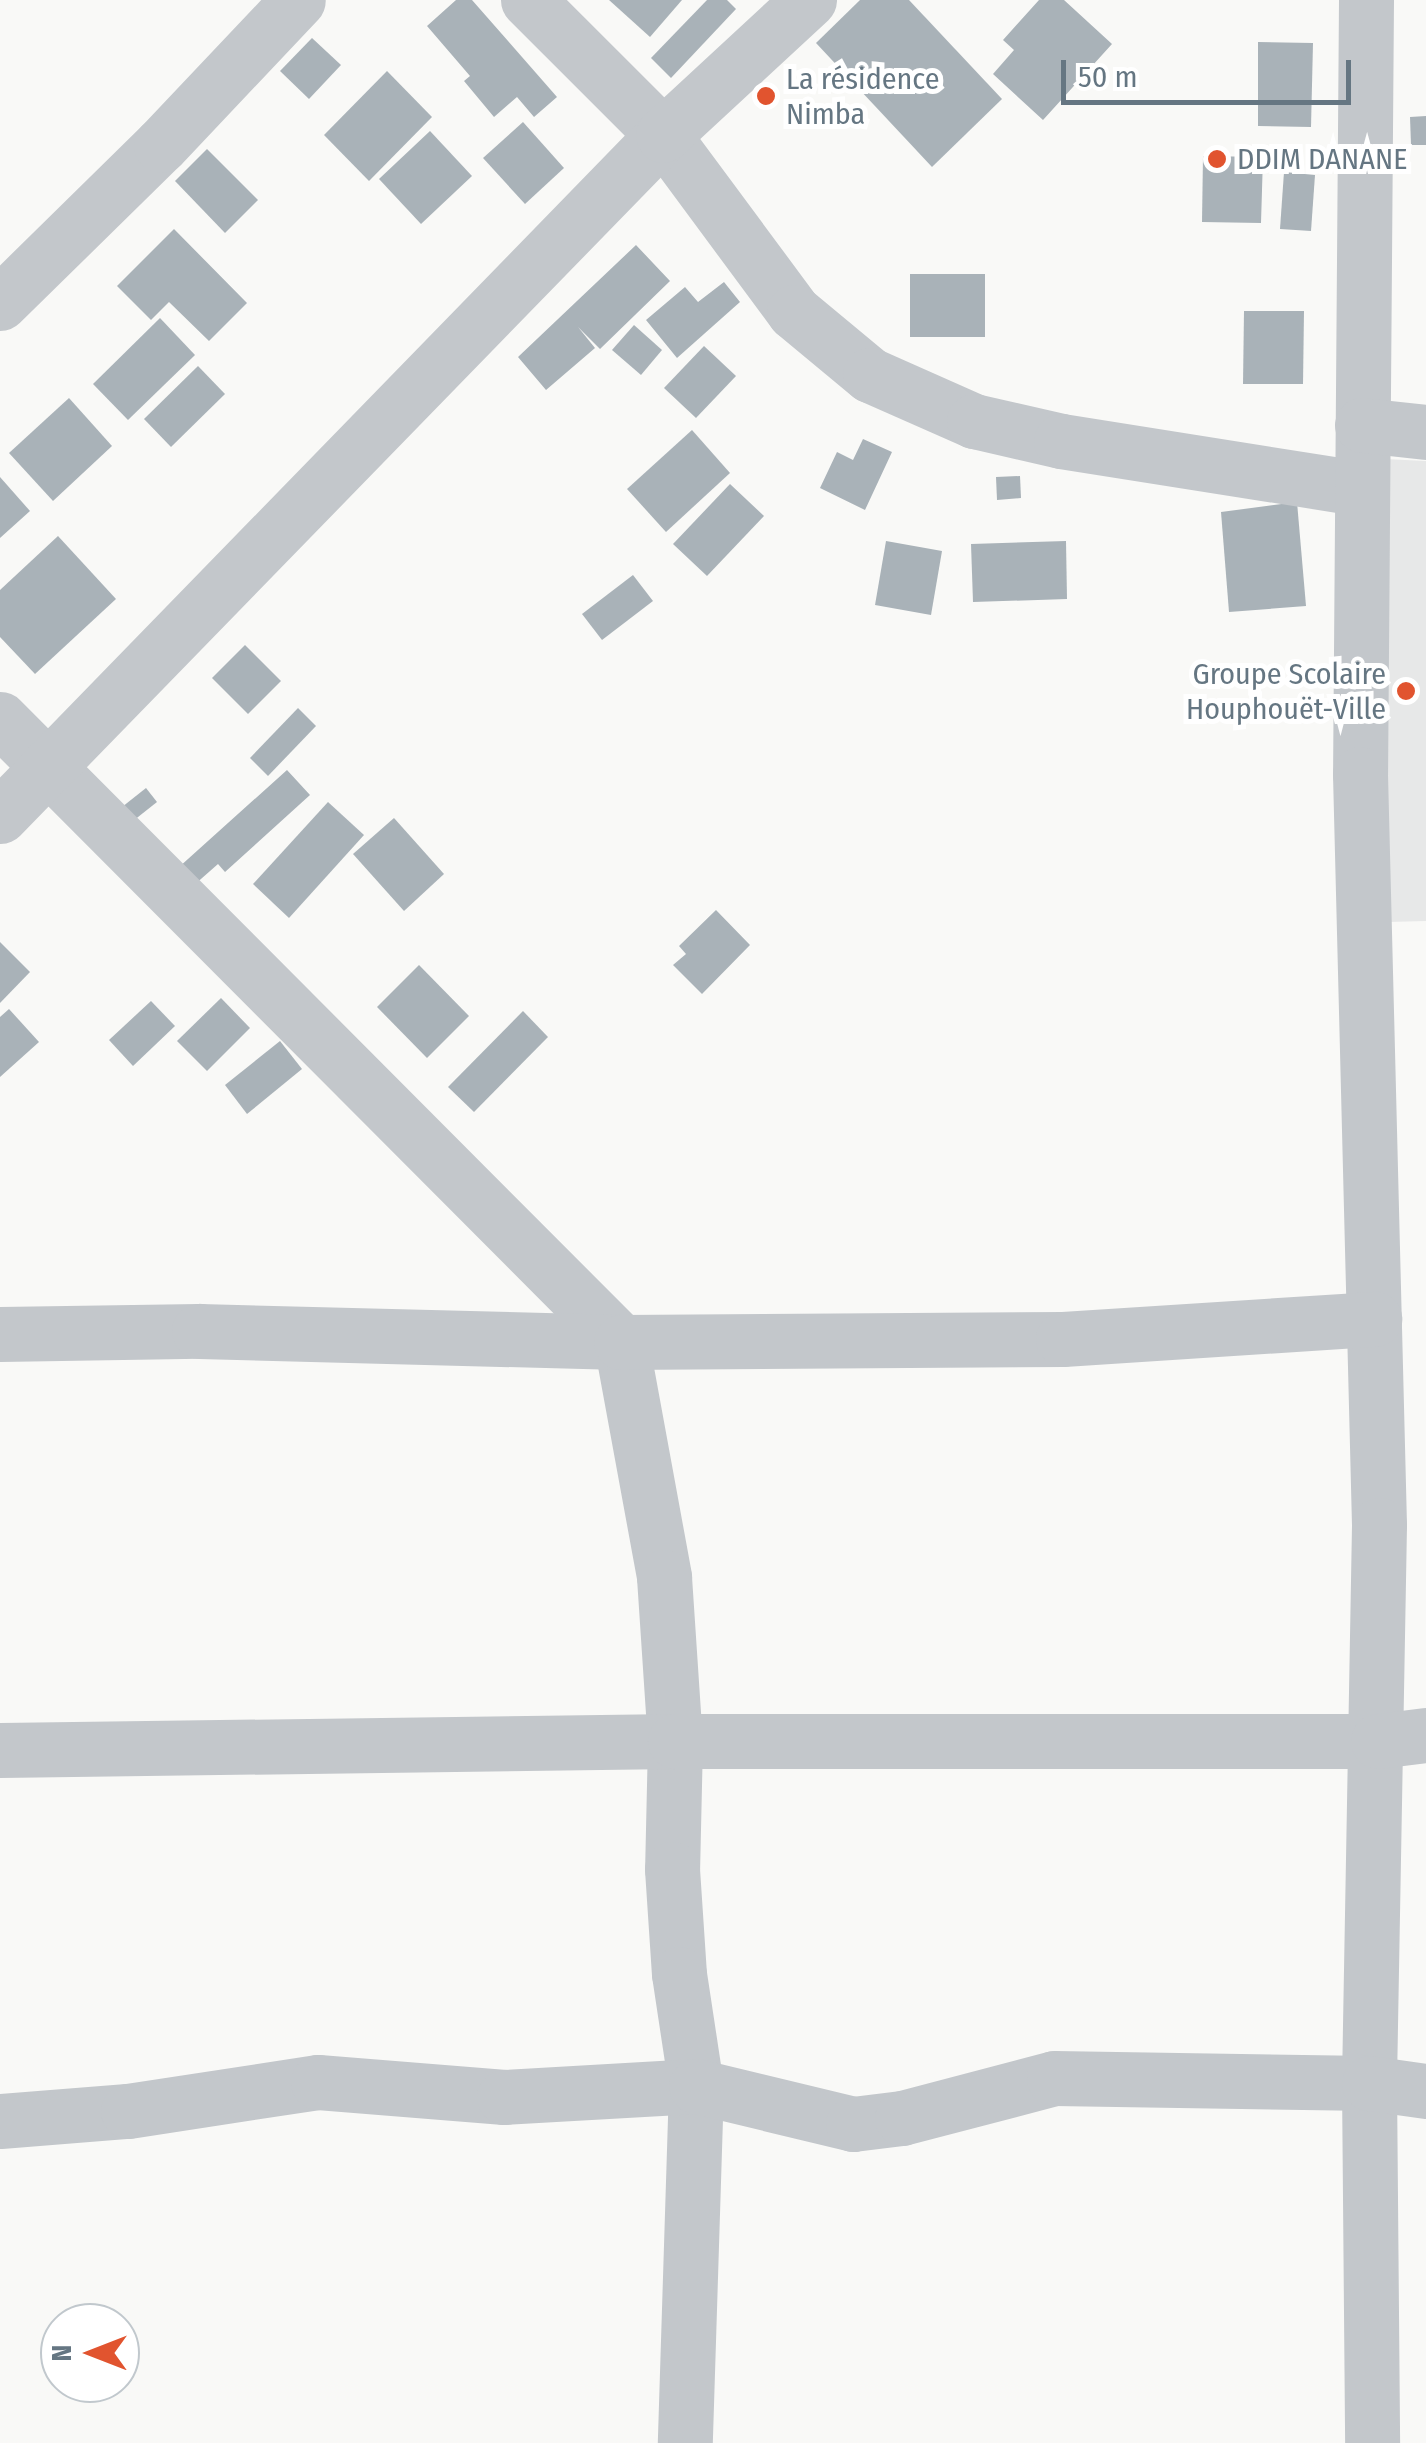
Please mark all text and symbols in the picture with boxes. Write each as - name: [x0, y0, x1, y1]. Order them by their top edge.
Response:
- scale bar: [1066, 40, 1356, 102]
- text: 50 m: [1078, 59, 1138, 95]
- place label: La résidence Nimba: [786, 61, 939, 132]
- marker: La résidence Nimba: [755, 85, 777, 107]
- place label: DDIM DANANE: [1237, 141, 1407, 177]
- marker: DDIM DANANE: [1206, 148, 1228, 170]
- place label: Groupe Scolaire Houphouët-Ville: [1186, 656, 1386, 726]
- marker: Groupe Scolaire Houphouët-Ville: [1395, 680, 1417, 702]
- north arrow: [40, 2303, 140, 2403]
- text: N: [45, 2345, 78, 2361]

